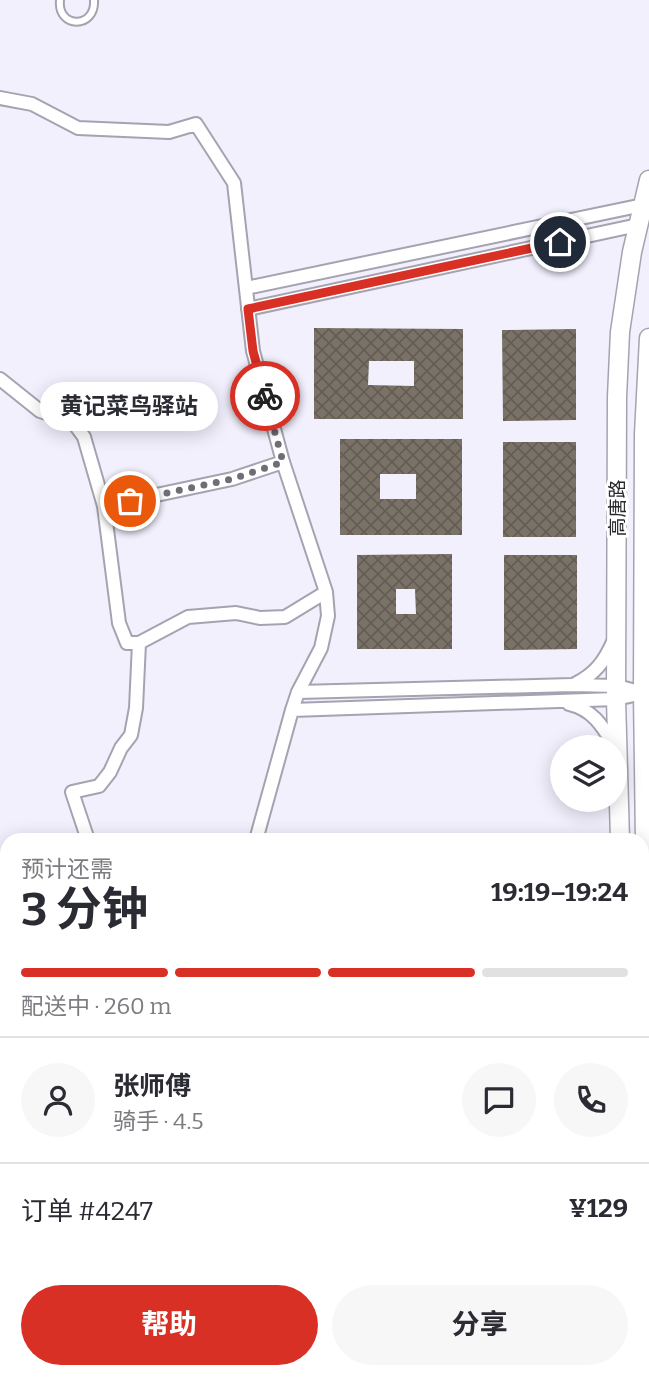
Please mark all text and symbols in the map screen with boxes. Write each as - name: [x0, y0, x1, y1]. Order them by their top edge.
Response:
- pin: [530, 212, 590, 272]
- icon: home: [541, 223, 579, 261]
- courier: [230, 361, 300, 431]
- icon: bike: [246, 377, 284, 415]
- callout: 黄记菜鸟驿站: [41, 382, 219, 431]
- text: 黄记菜鸟驿站: [60, 392, 198, 420]
- pin: [100, 471, 160, 531]
- street label: 高唐路: [606, 479, 629, 537]
- icon: bag: [111, 482, 149, 520]
- map controls: [550, 735, 627, 812]
- button: layers: [550, 735, 627, 812]
- text: 预计还需: [21, 855, 113, 883]
- text: 19:19–19:24: [491, 877, 628, 908]
- text: 3 分钟: [21, 882, 148, 937]
- text: 配送中 · 260 m: [21, 992, 171, 1020]
- button: person: [21, 1063, 95, 1137]
- button: chat: [462, 1063, 536, 1137]
- button: phone: [554, 1063, 628, 1137]
- text: 张师傅: [113, 1071, 191, 1102]
- text: 骑手 · 4.5: [113, 1107, 204, 1135]
- text: ¥129: [569, 1193, 628, 1224]
- text: 订单 #4247: [21, 1196, 153, 1227]
- button: 帮助: [21, 1285, 318, 1365]
- button: 分享: [332, 1285, 628, 1365]

